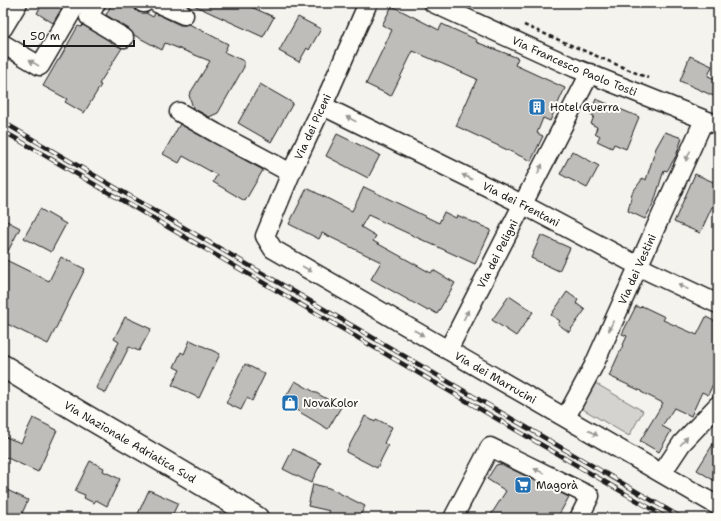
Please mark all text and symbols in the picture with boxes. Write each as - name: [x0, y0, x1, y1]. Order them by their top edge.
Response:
- scale bar: [24, 22, 134, 48]
- text: 50 m: [30, 28, 60, 44]
- street label: Via Francesco Paolo Tosti: [509, 33, 639, 100]
- one-way arrow: [28, 59, 40, 66]
- street label: Via dei Piceni: [291, 92, 335, 162]
- building icon: Hotel Guerra: [527, 97, 547, 117]
- place label: Hotel Guerra: [550, 100, 619, 115]
- one-way arrow: [345, 116, 357, 122]
- one-way arrow: [685, 150, 691, 161]
- one-way arrow: [536, 164, 543, 175]
- one-way arrow: [461, 174, 473, 181]
- street label: Via dei Frentani: [480, 178, 562, 230]
- street label: Via dei Peligni: [473, 217, 521, 291]
- street label: Via dei Vestini: [615, 231, 659, 307]
- one-way arrow: [301, 265, 313, 272]
- one-way arrow: [677, 284, 688, 290]
- one-way arrow: [463, 309, 469, 321]
- one-way arrow: [608, 321, 614, 332]
- one-way arrow: [413, 330, 425, 337]
- street label: Via dei Marrucini: [452, 348, 539, 407]
- shop icon: NovaKolor: [280, 393, 300, 413]
- place label: NovaKolor: [303, 396, 358, 411]
- street label: Via Nazionale Adriatica Sud: [61, 397, 199, 486]
- one-way arrow: [587, 430, 599, 437]
- one-way arrow: [680, 436, 689, 446]
- one-way arrow: [534, 468, 545, 474]
- supermarket icon: Magorà: [513, 475, 533, 495]
- place label: Magorà: [536, 478, 578, 493]

